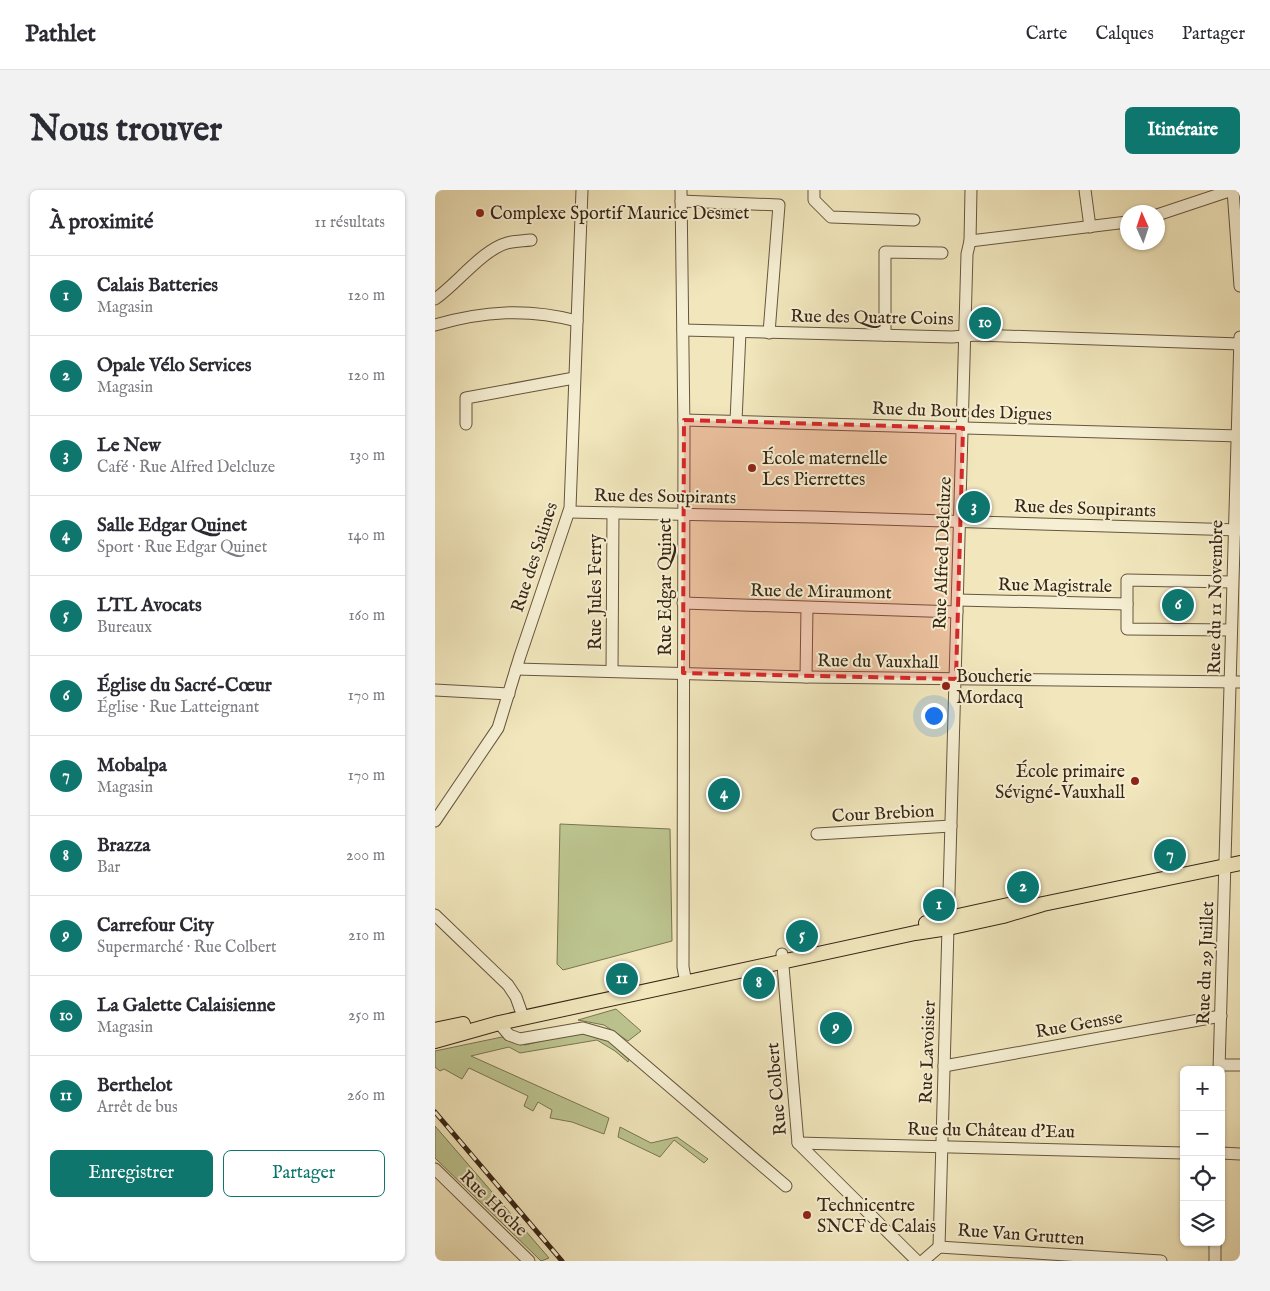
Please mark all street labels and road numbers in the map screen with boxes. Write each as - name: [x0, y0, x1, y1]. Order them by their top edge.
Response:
- street label: Rue des Quatre Coins: [790, 306, 954, 331]
- street label: Rue du Bout des Digues: [872, 398, 1052, 427]
- street label: Rue Alfred Delcluze: [929, 476, 958, 630]
- street label: Rue des Soupirants: [594, 485, 736, 510]
- street label: Rue des Soupirants: [1013, 496, 1156, 523]
- street label: Rue des Salines: [507, 500, 564, 615]
- street label: Rue Edgar Quinet: [655, 518, 678, 656]
- street label: Rue du 11 Novembre: [1204, 520, 1229, 674]
- street label: Rue Jules Ferry: [585, 534, 608, 650]
- street label: Rue Magistrale: [998, 574, 1112, 599]
- street label: Rue de Miraumont: [750, 580, 892, 605]
- street label: Rue du Vauxhall: [817, 650, 939, 675]
- street label: Cour Brebion: [831, 800, 935, 829]
- street label: Rue du 29 Juillet: [1193, 901, 1220, 1025]
- street label: Rue Lavoisier: [915, 999, 942, 1104]
- street label: Rue Gensse: [1034, 1006, 1125, 1044]
- street label: Rue Colbert: [762, 1041, 793, 1136]
- street label: Rue du Château d'Eau: [907, 1119, 1075, 1144]
- street label: Rue Hoche: [454, 1166, 532, 1242]
- street label: Rue Van Grutten: [956, 1220, 1086, 1251]

